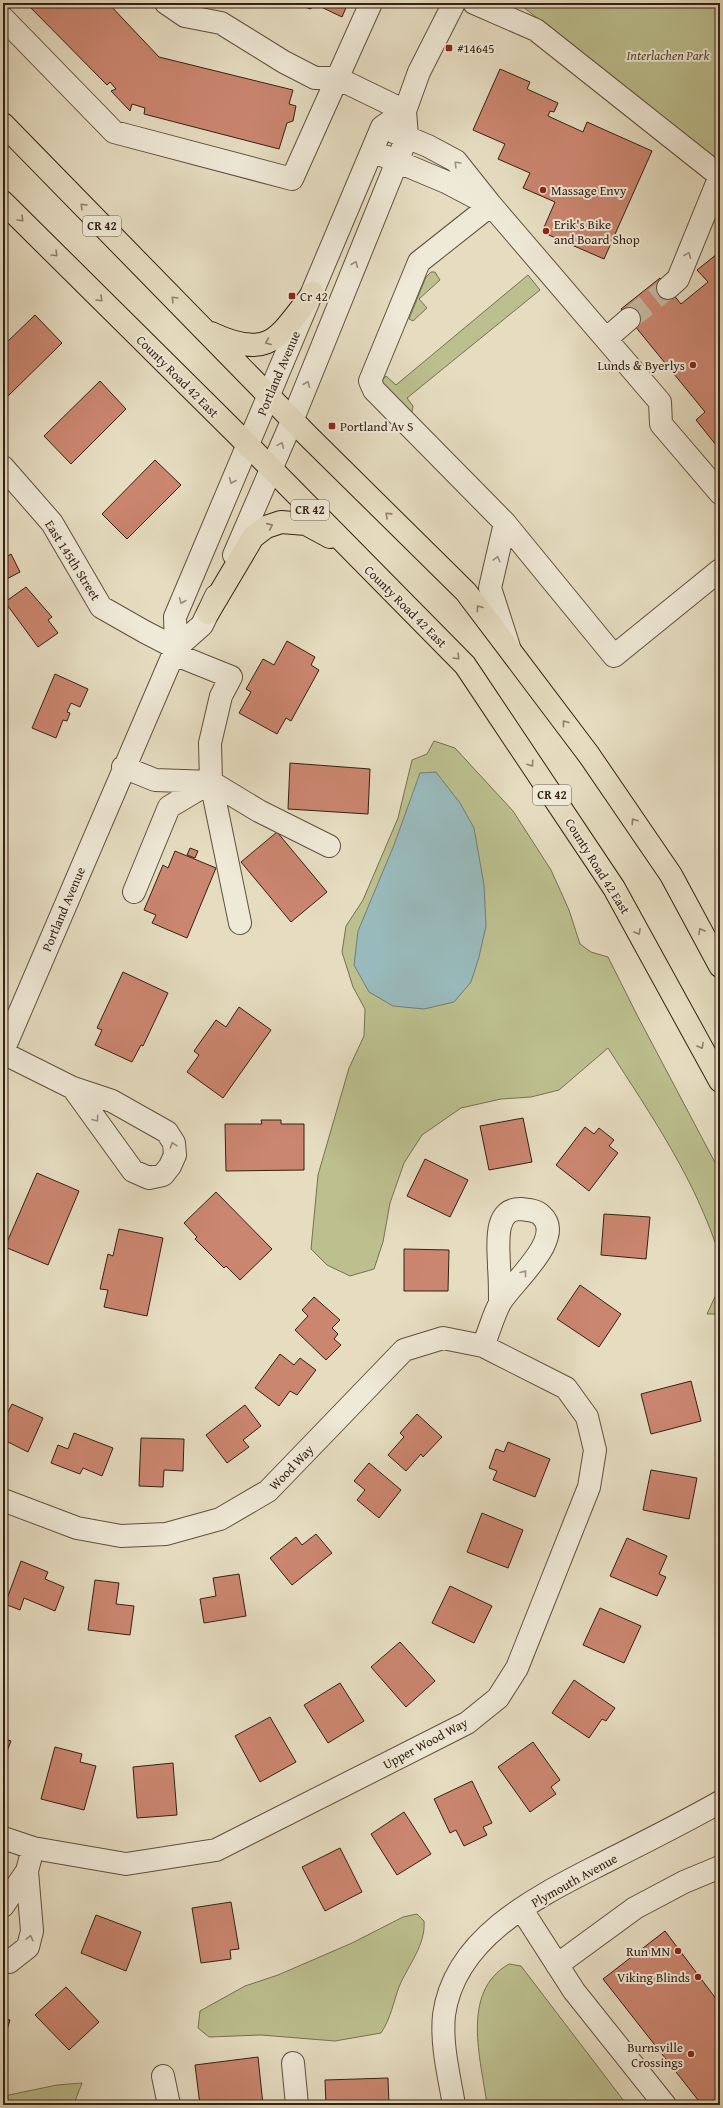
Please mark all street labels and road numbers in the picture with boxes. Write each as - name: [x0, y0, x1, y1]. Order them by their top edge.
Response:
- road number: CR 42: [83, 216, 121, 236]
- street label: Portland Avenue: [252, 328, 305, 419]
- street label: County Road 42 East: [132, 331, 223, 422]
- road number: CR 42: [291, 500, 329, 520]
- street label: East 145th Street: [40, 516, 105, 605]
- street label: County Road 42 East: [360, 561, 451, 652]
- road number: CR 42: [533, 785, 571, 805]
- street label: County Road 42 East: [560, 815, 635, 918]
- street label: Portland Avenue: [37, 864, 90, 955]
- street label: Wood Way: [265, 1440, 318, 1494]
- street label: Upper Wood Way: [379, 1713, 472, 1774]
- street label: Plymouth Avenue: [528, 1849, 621, 1912]

